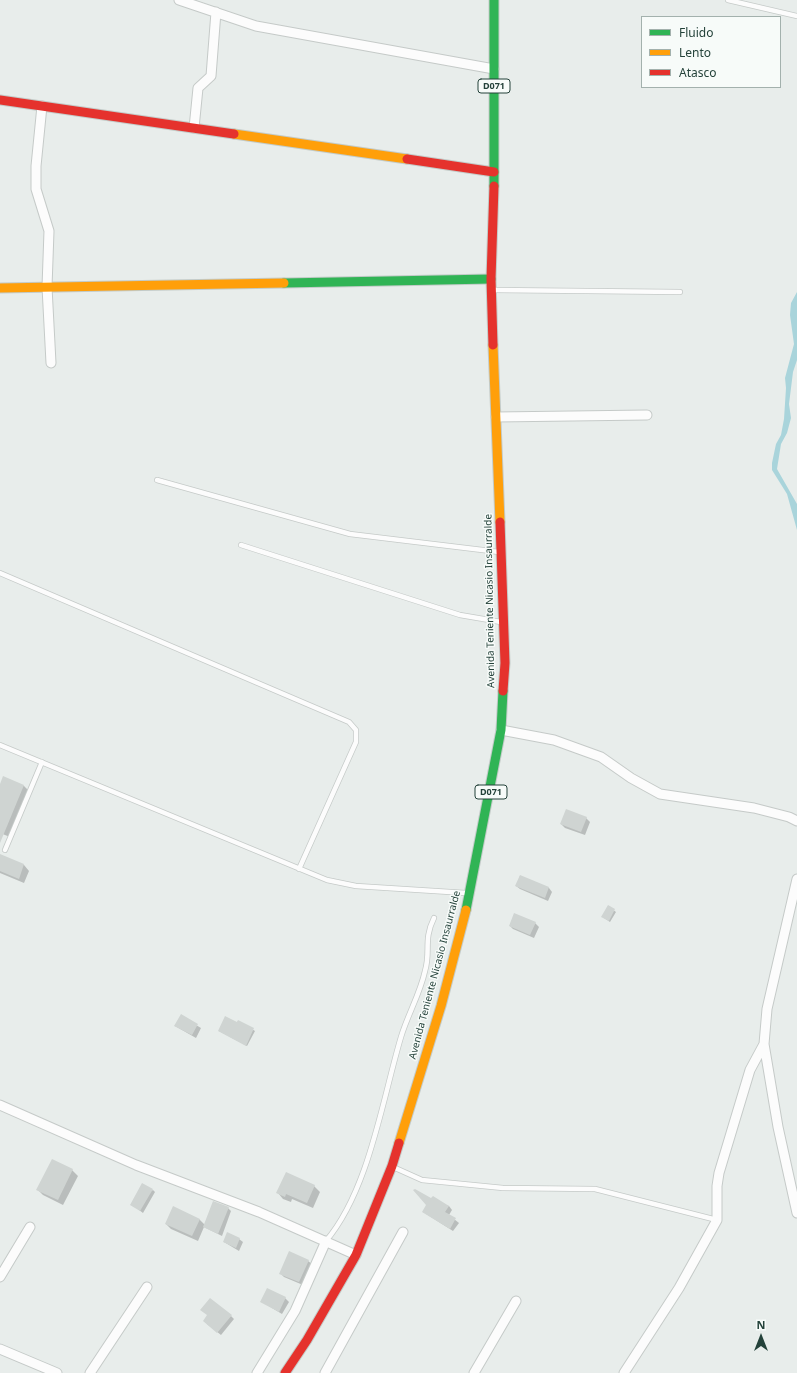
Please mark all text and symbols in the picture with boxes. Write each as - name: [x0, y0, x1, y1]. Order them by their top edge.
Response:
- legend: [641, 16, 781, 88]
- text: Fluido: [679, 24, 713, 41]
- text: Lento: [679, 44, 711, 61]
- text: Atasco: [679, 64, 717, 81]
- road number: D071: [478, 79, 510, 93]
- street label: Avenida Teniente Nicasio Insaurralde: [482, 514, 498, 688]
- road number: D071: [475, 785, 507, 799]
- street label: Avenida Teniente Nicasio Insaurralde: [407, 889, 463, 1061]
- north arrow: [741, 1317, 781, 1357]
- text: N: [757, 1317, 765, 1332]

